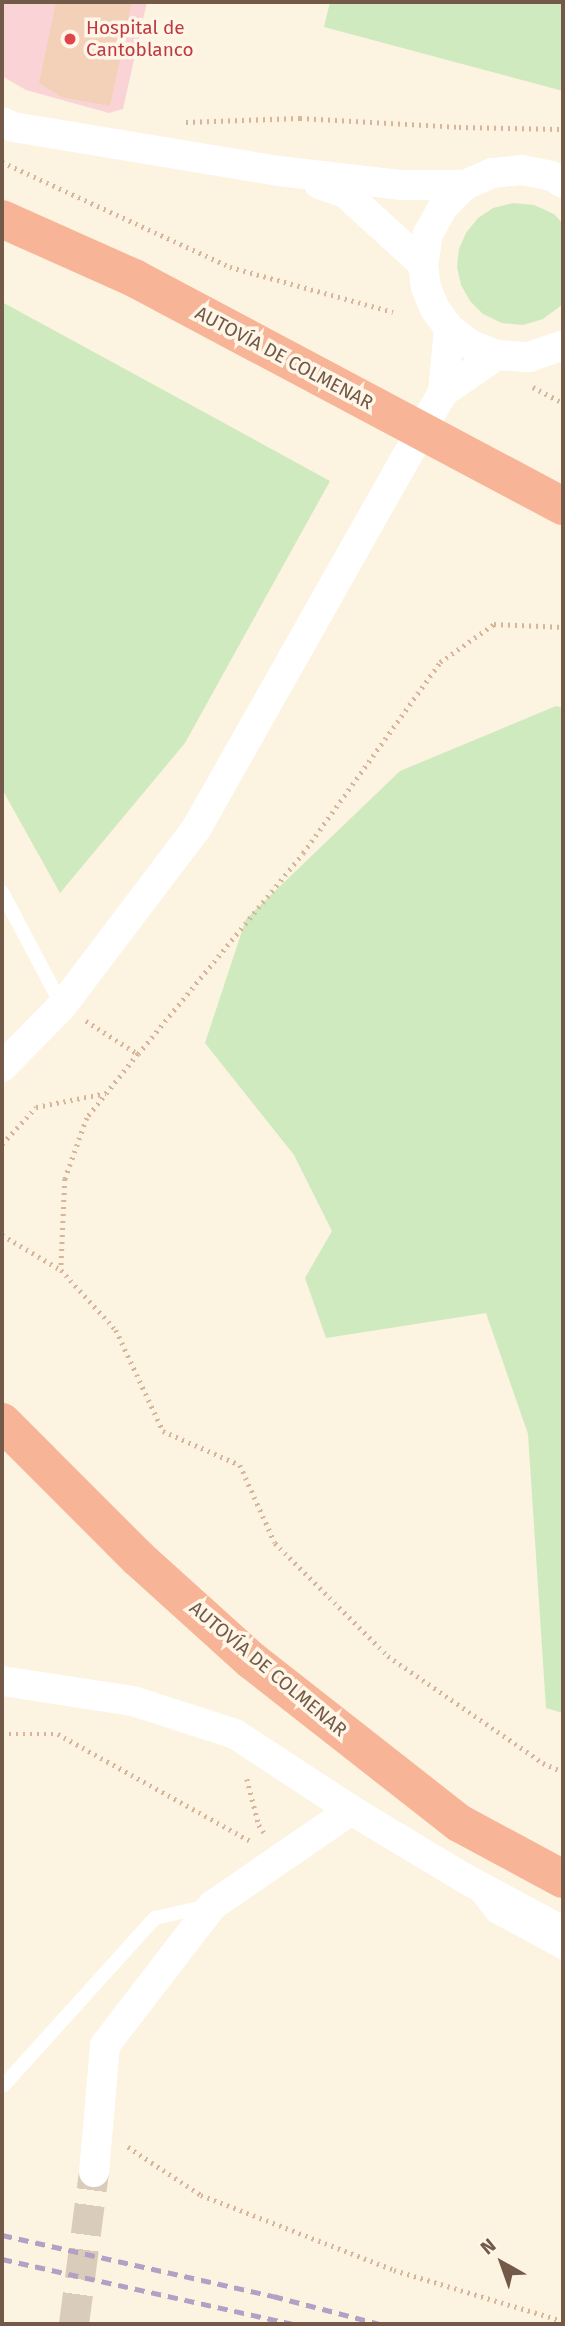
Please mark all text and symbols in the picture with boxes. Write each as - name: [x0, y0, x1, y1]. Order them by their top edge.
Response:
- place label: Hospital de Cantoblanco: [86, 17, 194, 61]
- marker: Hospital de Cantoblanco: [60, 29, 80, 49]
- street label: AUTOVÍA DE COLMENAR: [191, 301, 377, 415]
- street label: AUTOVÍA DE COLMENAR: [185, 1597, 351, 1741]
- north arrow: [467, 2228, 537, 2298]
- text: N: [476, 2234, 500, 2259]

